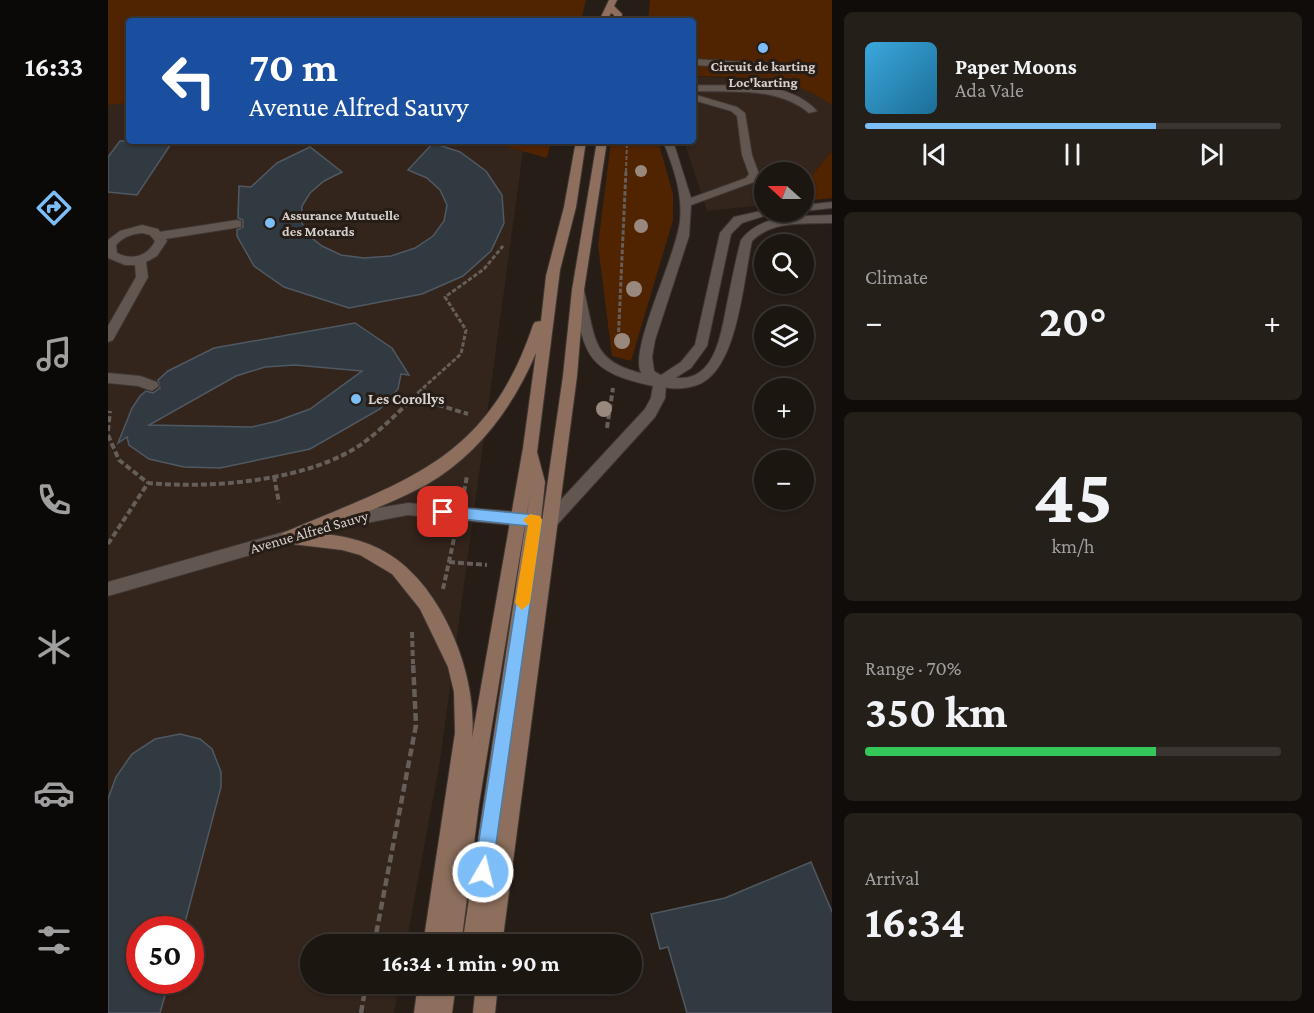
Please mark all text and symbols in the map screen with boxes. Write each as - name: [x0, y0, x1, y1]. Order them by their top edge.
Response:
- marker: Circuit de karting Loc'karting: [756, 41, 770, 55]
- icon: left: [150, 42, 228, 120]
- text: 70 m: [249, 43, 338, 90]
- text: 16:33: [25, 52, 83, 82]
- text: Paper Moons: [955, 54, 1077, 79]
- place label: Circuit de karting Loc'karting: [711, 58, 815, 90]
- text: Ada Vale: [955, 79, 1024, 101]
- text: Avenue Alfred Sauvy: [249, 92, 469, 122]
- icon: previous: [918, 138, 951, 171]
- icon: pause: [1056, 138, 1089, 171]
- icon: next: [1195, 138, 1228, 171]
- north arrow: [754, 162, 814, 222]
- map controls: [754, 162, 814, 510]
- icon: directions: [33, 187, 75, 229]
- place label: Assurance Mutuelle des Motards: [281, 207, 400, 239]
- marker: Assurance Mutuelle des Motards: [263, 216, 277, 230]
- button: search: [754, 234, 814, 294]
- text: Climate: [865, 266, 928, 288]
- text: 20°: [1039, 296, 1107, 346]
- text: −: [865, 303, 882, 340]
- text: +: [1264, 303, 1281, 340]
- button: layers: [754, 306, 814, 366]
- icon: music: [33, 333, 75, 375]
- button: +: [754, 378, 814, 438]
- place label: Les Corollys: [368, 391, 444, 407]
- marker: Les Corollys: [349, 392, 363, 406]
- button: −: [754, 450, 814, 510]
- text: 45: [1033, 452, 1113, 539]
- icon: phone: [33, 479, 75, 521]
- pin: [417, 486, 468, 537]
- icon: arrive: [426, 495, 459, 528]
- street label: Avenue Alfred Sauvy: [248, 507, 370, 557]
- text: km/h: [1051, 535, 1095, 557]
- icon: climate: [33, 626, 75, 668]
- text: Range · 70%: [865, 657, 962, 679]
- text: 350 km: [865, 687, 1008, 737]
- icon: car: [33, 772, 75, 814]
- position arrow: [451, 840, 515, 904]
- text: Arrival: [865, 867, 919, 889]
- text: 16:34: [865, 897, 965, 947]
- speed limit sign: 50: [126, 916, 204, 994]
- icon: filters: [33, 919, 75, 961]
- text: 16:34 · 1 min · 90 m: [382, 951, 560, 976]

